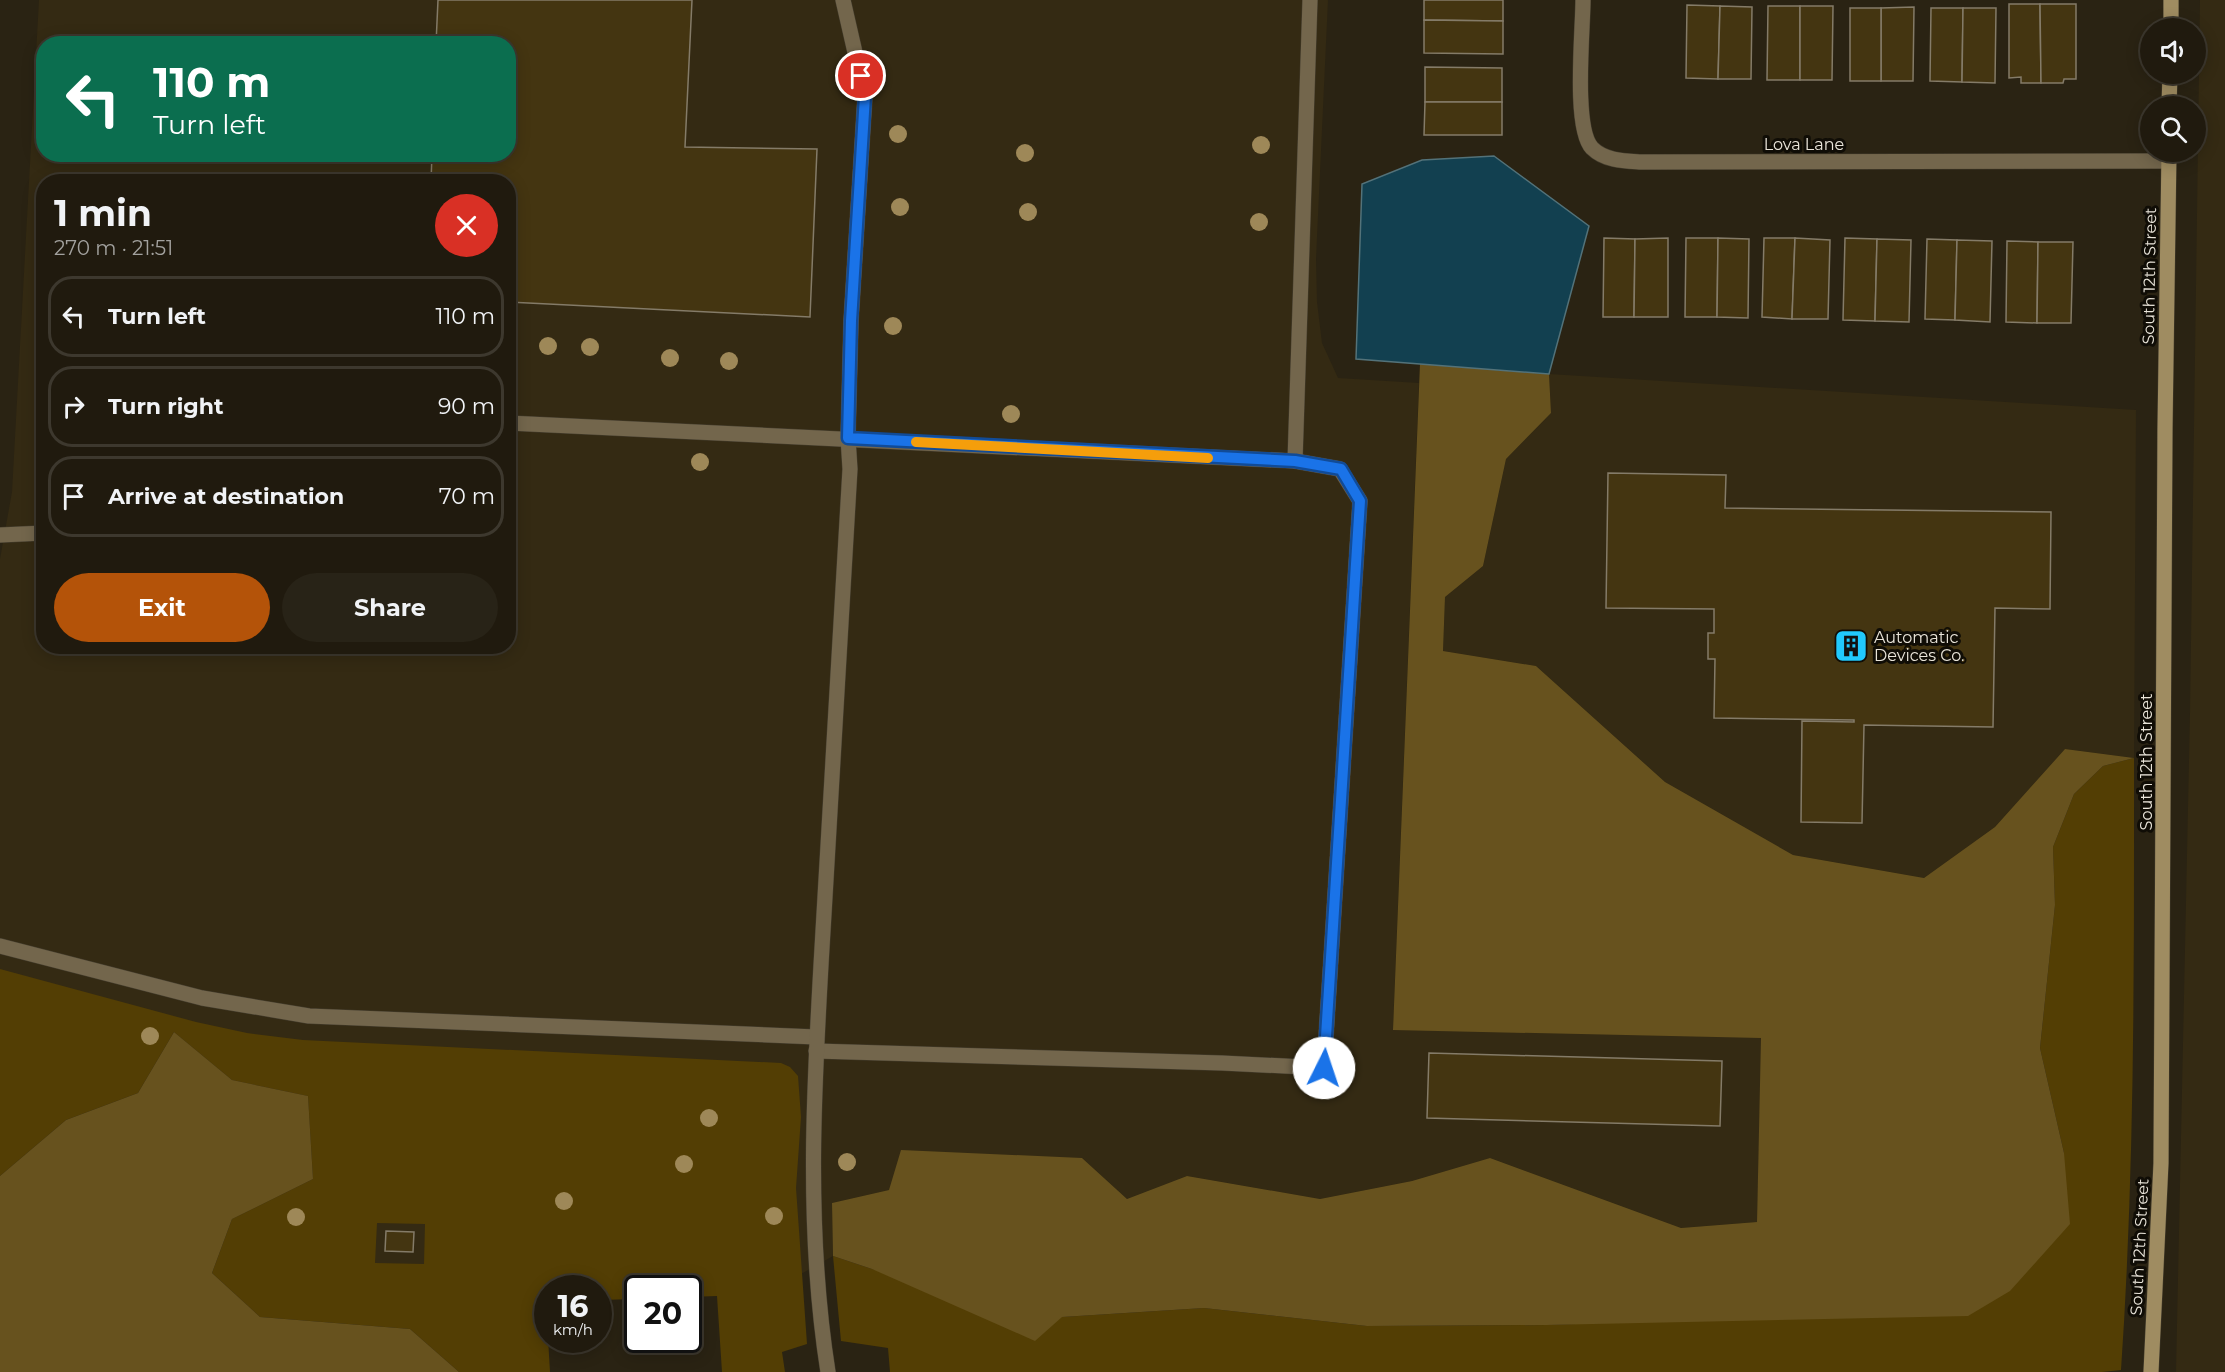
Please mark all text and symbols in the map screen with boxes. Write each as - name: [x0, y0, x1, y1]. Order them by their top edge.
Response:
- map controls: [2140, 18, 2206, 162]
- button: sound: [2140, 18, 2206, 84]
- pin: [835, 50, 886, 101]
- text: 110 m: [153, 56, 270, 108]
- icon: arrive: [844, 59, 877, 92]
- icon: left: [54, 60, 132, 138]
- button: search: [2140, 96, 2206, 162]
- text: Turn left: [153, 108, 266, 141]
- street label: Lova Lane: [1764, 135, 1844, 154]
- text: 1 min: [54, 191, 152, 235]
- button: close: [435, 194, 498, 257]
- street label: South 12th Street: [2139, 207, 2160, 345]
- text: 270 m · 21:51: [54, 236, 173, 260]
- icon: left: [57, 300, 90, 333]
- text: Turn left: [108, 303, 206, 330]
- text: 110 m: [435, 303, 495, 330]
- icon: right: [57, 390, 90, 423]
- text: Turn right: [108, 393, 223, 420]
- text: 90 m: [438, 393, 495, 420]
- icon: arrive: [57, 480, 90, 513]
- text: Arrive at destination: [108, 483, 344, 510]
- text: 70 m: [439, 483, 495, 510]
- button: Exit: [54, 573, 270, 642]
- button: Share: [282, 573, 498, 642]
- building icon: Automatic Devices Co.: [1833, 628, 1869, 664]
- place label: Automatic Devices Co.: [1874, 628, 1964, 665]
- street label: South 12th Street: [2137, 693, 2156, 830]
- position arrow: [1292, 1036, 1356, 1100]
- street label: South 12th Street: [2126, 1178, 2153, 1316]
- speed limit sign: 20: [624, 1275, 702, 1353]
- text: 16: [558, 1288, 588, 1325]
- text: km/h: [553, 1320, 593, 1339]

